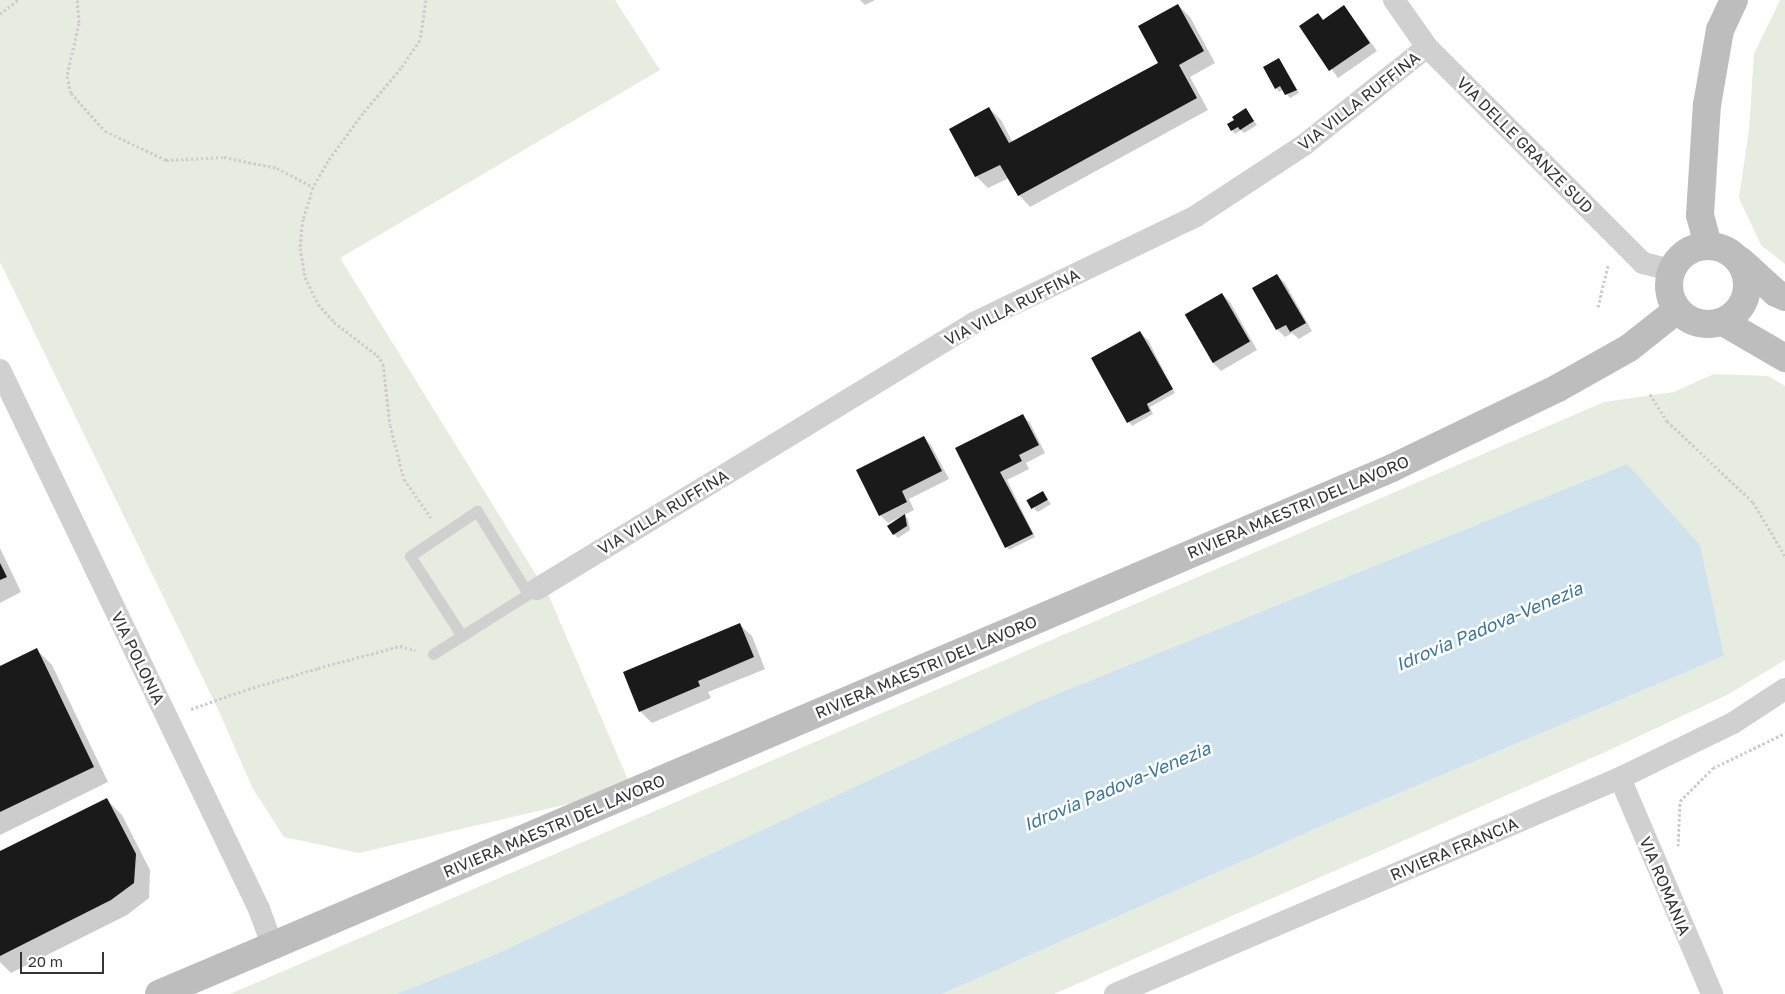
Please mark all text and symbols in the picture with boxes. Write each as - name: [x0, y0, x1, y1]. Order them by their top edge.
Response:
- street label: VIA VILLA RUFFINA: [1294, 48, 1424, 154]
- street label: VIA DELLE GRANZE SUD: [1453, 73, 1597, 217]
- street label: VIA VILLA RUFFINA: [941, 265, 1083, 349]
- street label: RIVIERA MAESTRI DEL LAVORO: [1184, 451, 1412, 563]
- street label: VIA VILLA RUFFINA: [594, 465, 732, 559]
- water label: Idrovia Padova-Venezia: [1392, 577, 1586, 675]
- street label: VIA POLONIA: [107, 608, 169, 708]
- street label: RIVIERA MAESTRI DEL LAVORO: [812, 611, 1040, 723]
- water label: Idrovia Padova-Venezia: [1020, 737, 1214, 835]
- street label: RIVIERA MAESTRI DEL LAVORO: [440, 770, 668, 882]
- street label: RIVIERA FRANCIA: [1387, 813, 1521, 885]
- street label: VIA ROMANIA: [1636, 834, 1694, 938]
- scale bar: [22, 942, 106, 974]
- text: 20 m: [28, 952, 63, 970]

